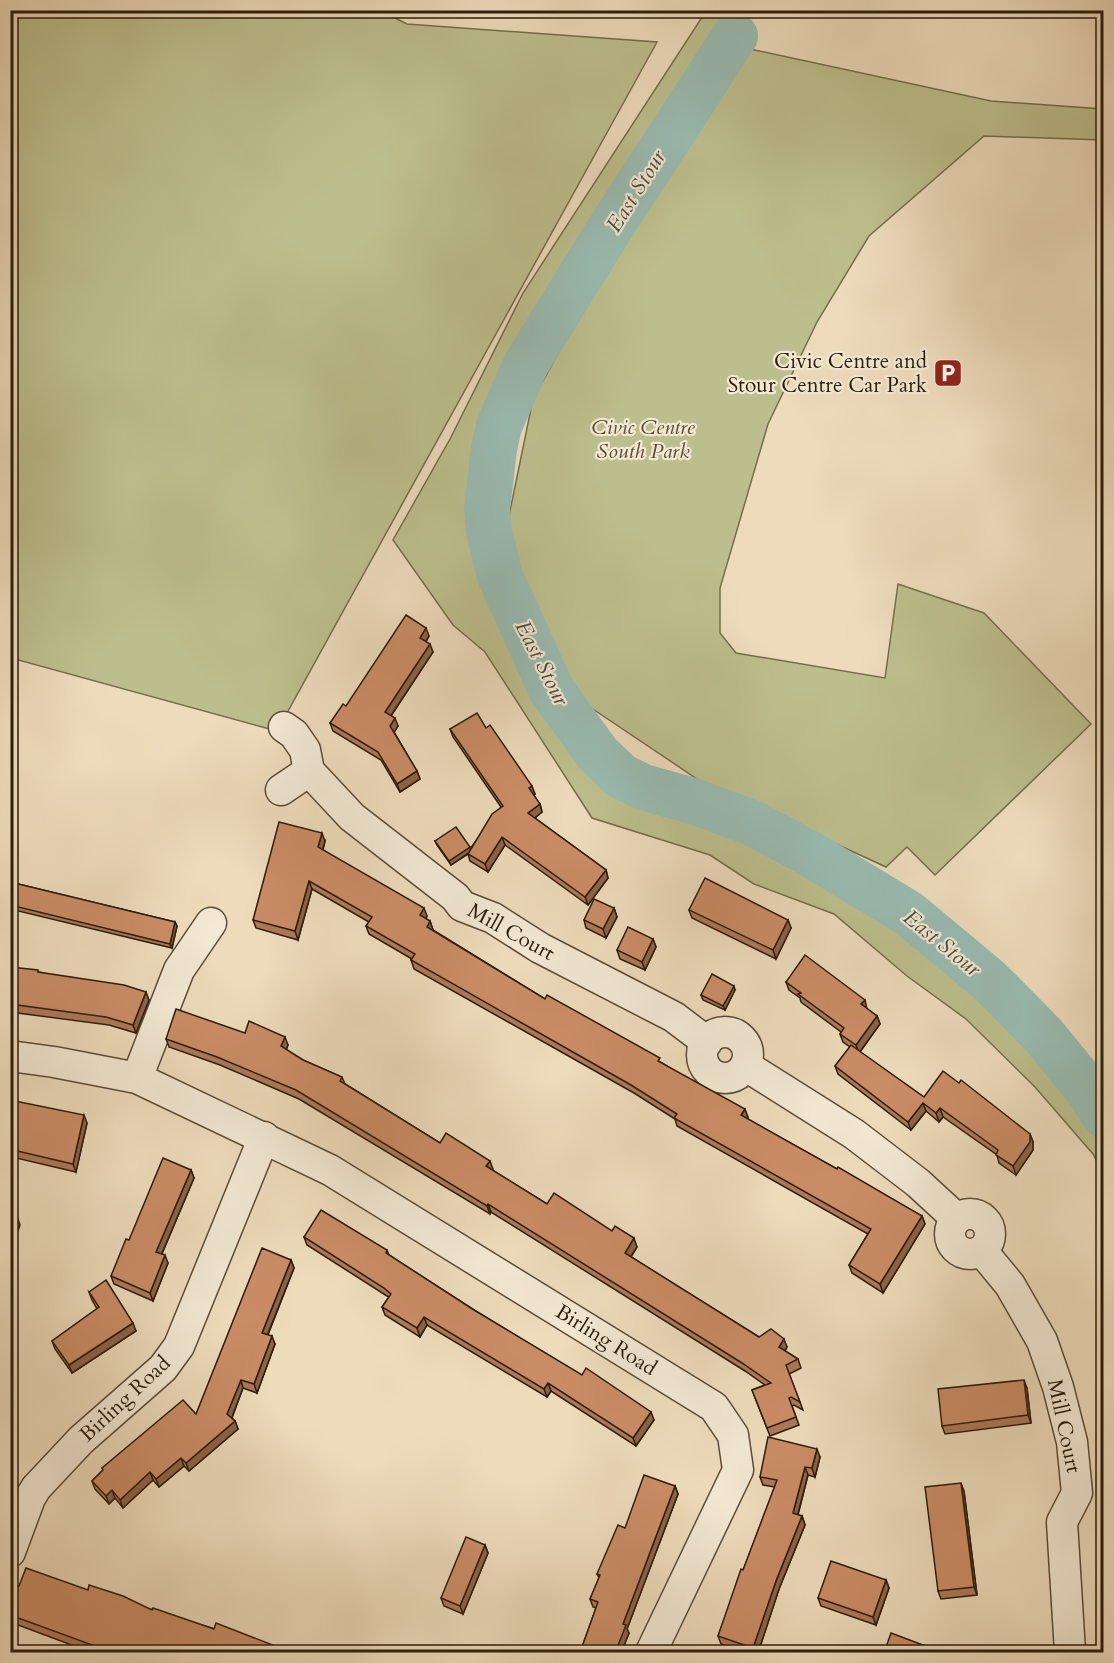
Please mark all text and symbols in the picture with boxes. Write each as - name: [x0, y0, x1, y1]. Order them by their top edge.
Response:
- water label: East Stour: [599, 144, 673, 238]
- place label: Civic Centre and Stour Centre Car Park: [728, 347, 928, 400]
- parking icon: Civic Centre and Stour Centre Car Park: [932, 357, 964, 389]
- park label: Civic Centre South Park: [591, 413, 696, 466]
- water label: East Stour: [508, 615, 576, 711]
- street label: Mill Court: [462, 896, 560, 968]
- water label: East Stour: [897, 903, 988, 984]
- street label: Birling Road: [550, 1297, 662, 1383]
- street label: Birling Road: [73, 1349, 177, 1449]
- street label: Mill Court: [1040, 1376, 1088, 1476]

